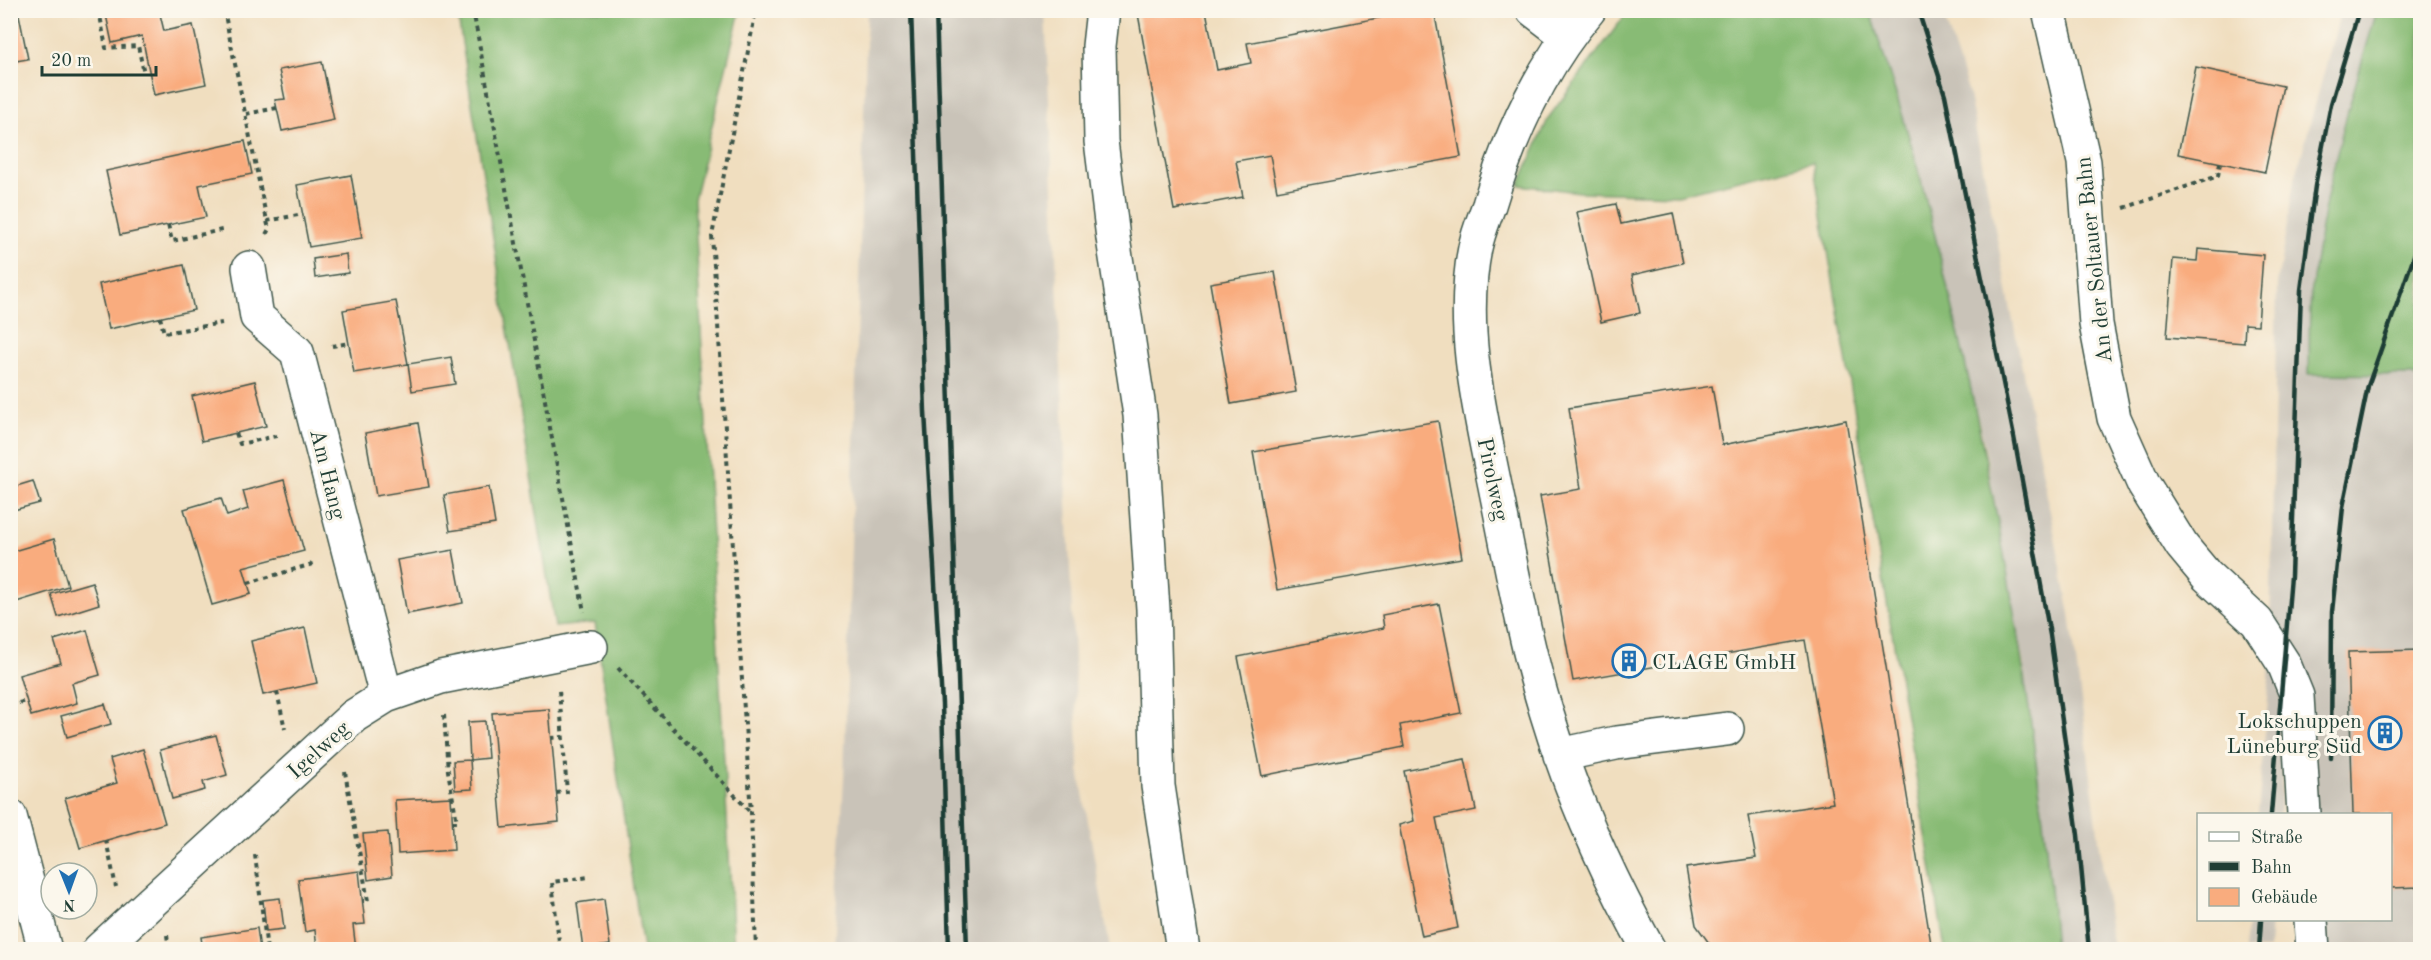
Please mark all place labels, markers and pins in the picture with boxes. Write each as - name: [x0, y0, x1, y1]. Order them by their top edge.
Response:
- building icon: CLAGE GmbH: [1611, 643, 1647, 679]
- place label: CLAGE GmbH: [1652, 652, 1796, 674]
- place label: Lokschuppen Lüneburg Süd: [2227, 711, 2362, 758]
- building icon: Lokschuppen Lüneburg Süd: [2367, 715, 2403, 751]

